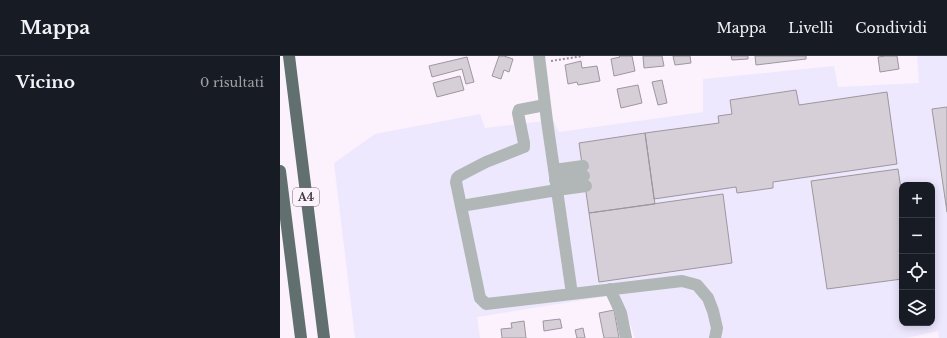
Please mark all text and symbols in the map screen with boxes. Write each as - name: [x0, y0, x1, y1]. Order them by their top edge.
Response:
- text: Mappa: [20, 16, 90, 39]
- text: Mappa: [716, 19, 766, 37]
- text: Livelli: [788, 19, 833, 37]
- text: Condividi: [855, 19, 927, 37]
- text: Vicino: [16, 72, 75, 93]
- text: 0 risultati: [200, 74, 264, 91]
- map controls: [899, 182, 935, 326]
- button: +: [899, 182, 935, 218]
- road number: A4: [293, 188, 319, 206]
- button: −: [899, 218, 935, 254]
- button: locate: [899, 254, 935, 290]
- button: layers: [899, 290, 935, 326]

